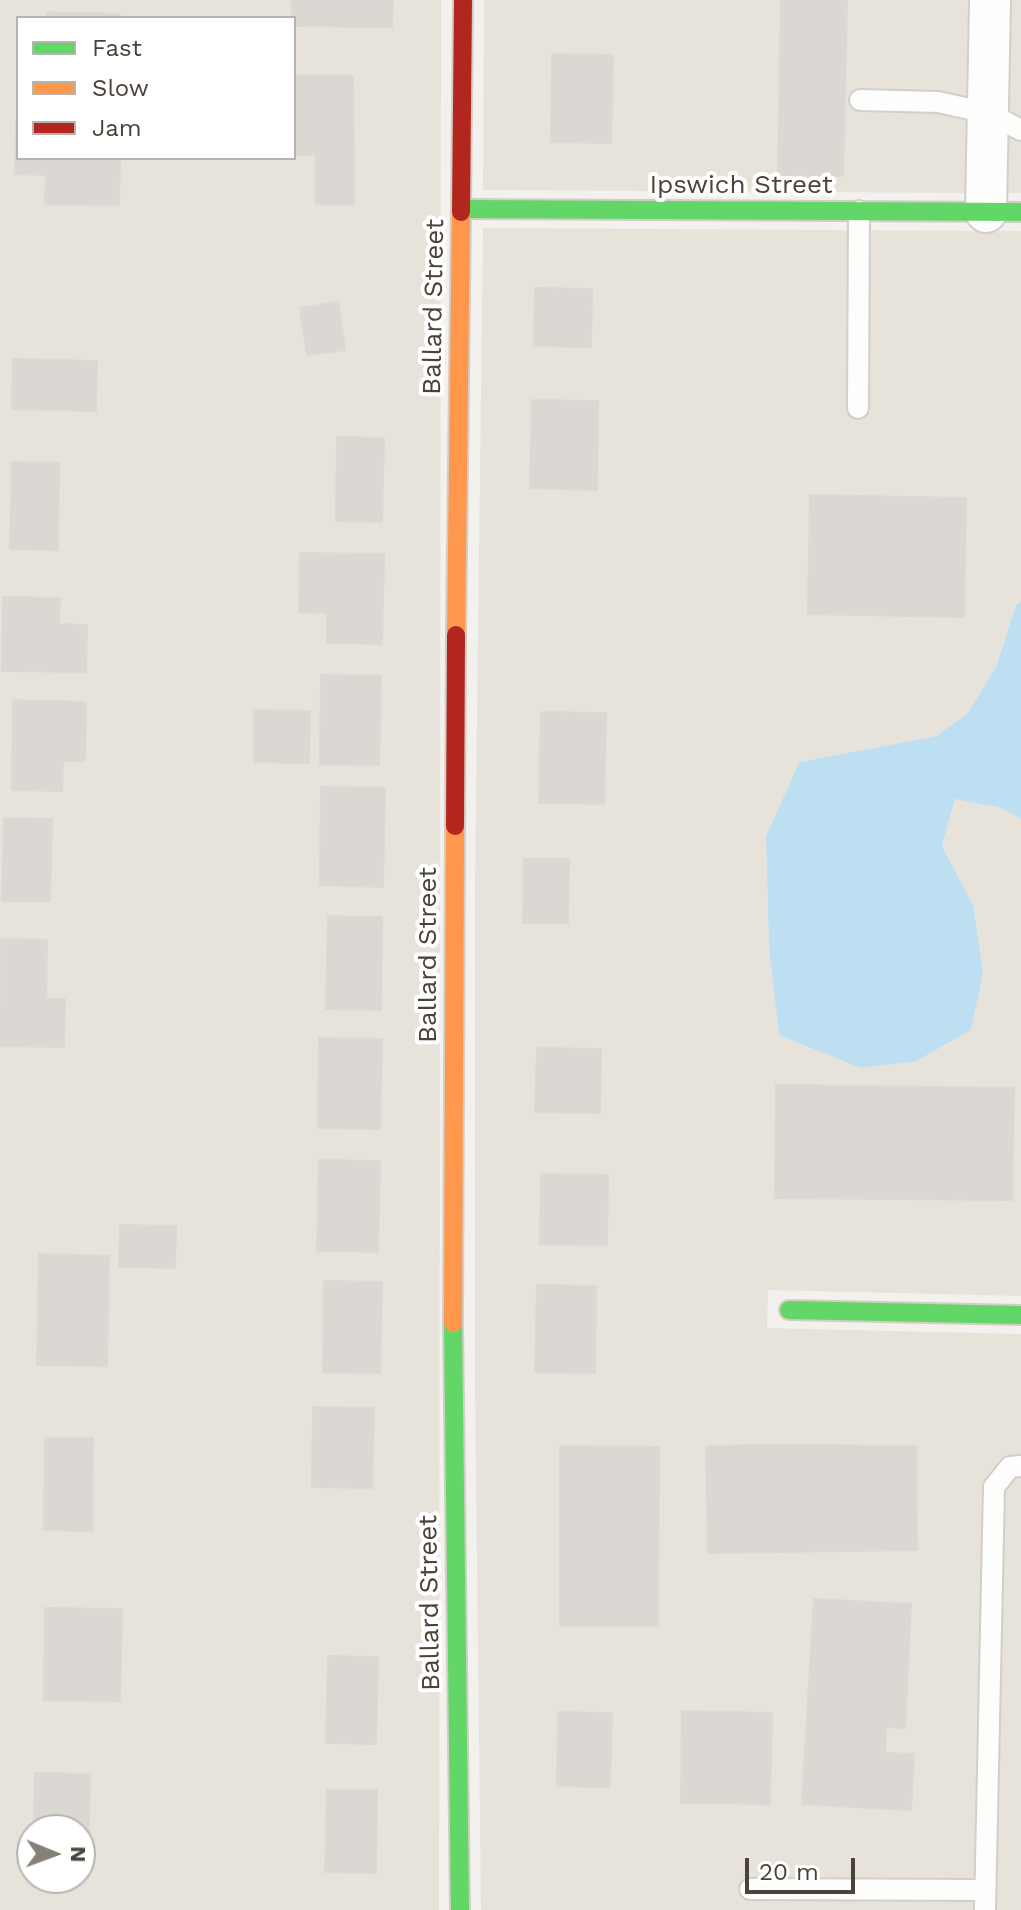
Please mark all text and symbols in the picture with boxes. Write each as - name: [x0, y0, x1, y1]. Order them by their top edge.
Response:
- legend: [16, 16, 296, 160]
- text: Fast: [92, 34, 142, 62]
- text: Slow: [92, 74, 149, 102]
- text: Jam: [92, 114, 142, 142]
- street label: Ipswich Street: [649, 169, 833, 201]
- street label: Ballard Street: [417, 219, 451, 395]
- street label: Ballard Street: [412, 867, 444, 1043]
- street label: Ballard Street: [413, 1515, 447, 1691]
- north arrow: [16, 1814, 96, 1894]
- scale bar: [749, 1842, 859, 1892]
- text: N: [66, 1846, 91, 1863]
- text: 20 m: [759, 1858, 819, 1886]

